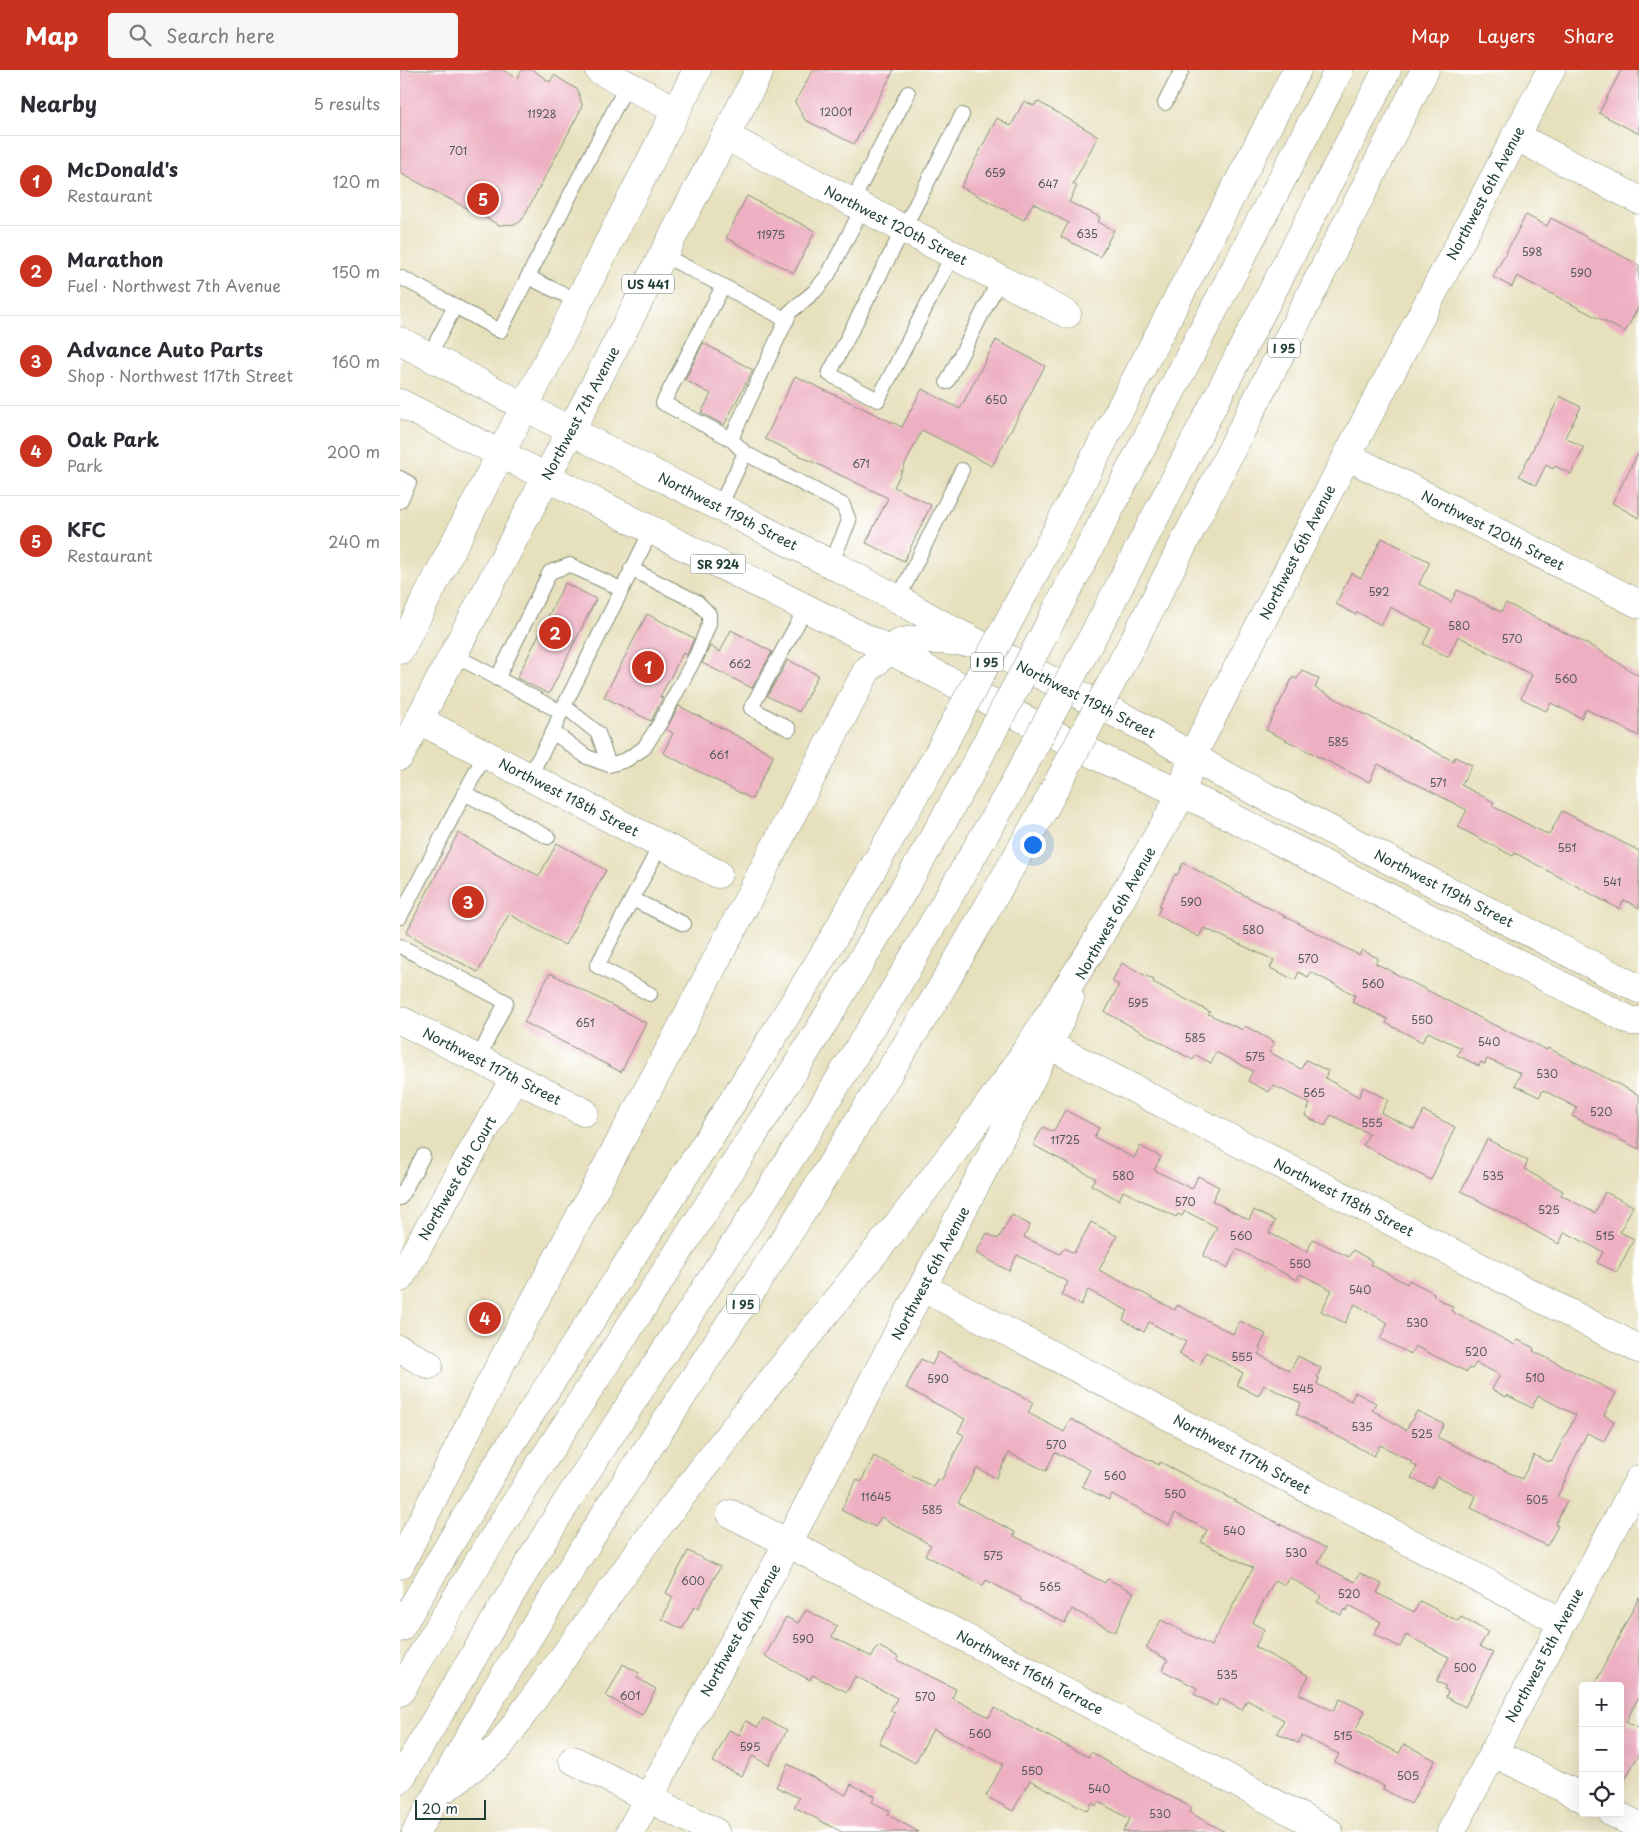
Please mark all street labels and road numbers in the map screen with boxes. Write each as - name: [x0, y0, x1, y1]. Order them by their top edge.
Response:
- street label: Northwest 6th Avenue: [1441, 122, 1529, 264]
- street label: Northwest 120th Street: [821, 180, 971, 270]
- road number: US 441: [622, 274, 674, 293]
- road number: I 95: [1268, 338, 1300, 358]
- street label: Northwest 7th Avenue: [536, 342, 624, 484]
- street label: Northwest 119th Street: [655, 467, 802, 555]
- street label: Northwest 6th Avenue: [1254, 481, 1340, 623]
- street label: Northwest 120th Street: [1418, 485, 1568, 575]
- road number: SR 924: [690, 554, 746, 574]
- road number: I 95: [971, 652, 1003, 672]
- street label: Northwest 119th Street: [1013, 655, 1160, 743]
- street label: Northwest 118th Street: [495, 753, 643, 842]
- street label: Northwest 6th Avenue: [1070, 843, 1160, 983]
- street label: Northwest 119th Street: [1371, 844, 1518, 932]
- street label: Northwest 117th Street: [419, 1022, 565, 1110]
- street label: Northwest 6th Court: [413, 1112, 501, 1244]
- street label: Northwest 118th Street: [1270, 1153, 1418, 1242]
- street label: Northwest 6th Avenue: [886, 1202, 974, 1344]
- road number: I 95: [727, 1294, 759, 1314]
- street label: Northwest 117th Street: [1170, 1409, 1315, 1499]
- street label: Northwest 6th Avenue: [695, 1560, 785, 1700]
- street label: Northwest 5th Avenue: [1500, 1584, 1588, 1726]
- street label: Northwest 116th Terrace: [953, 1624, 1107, 1720]

